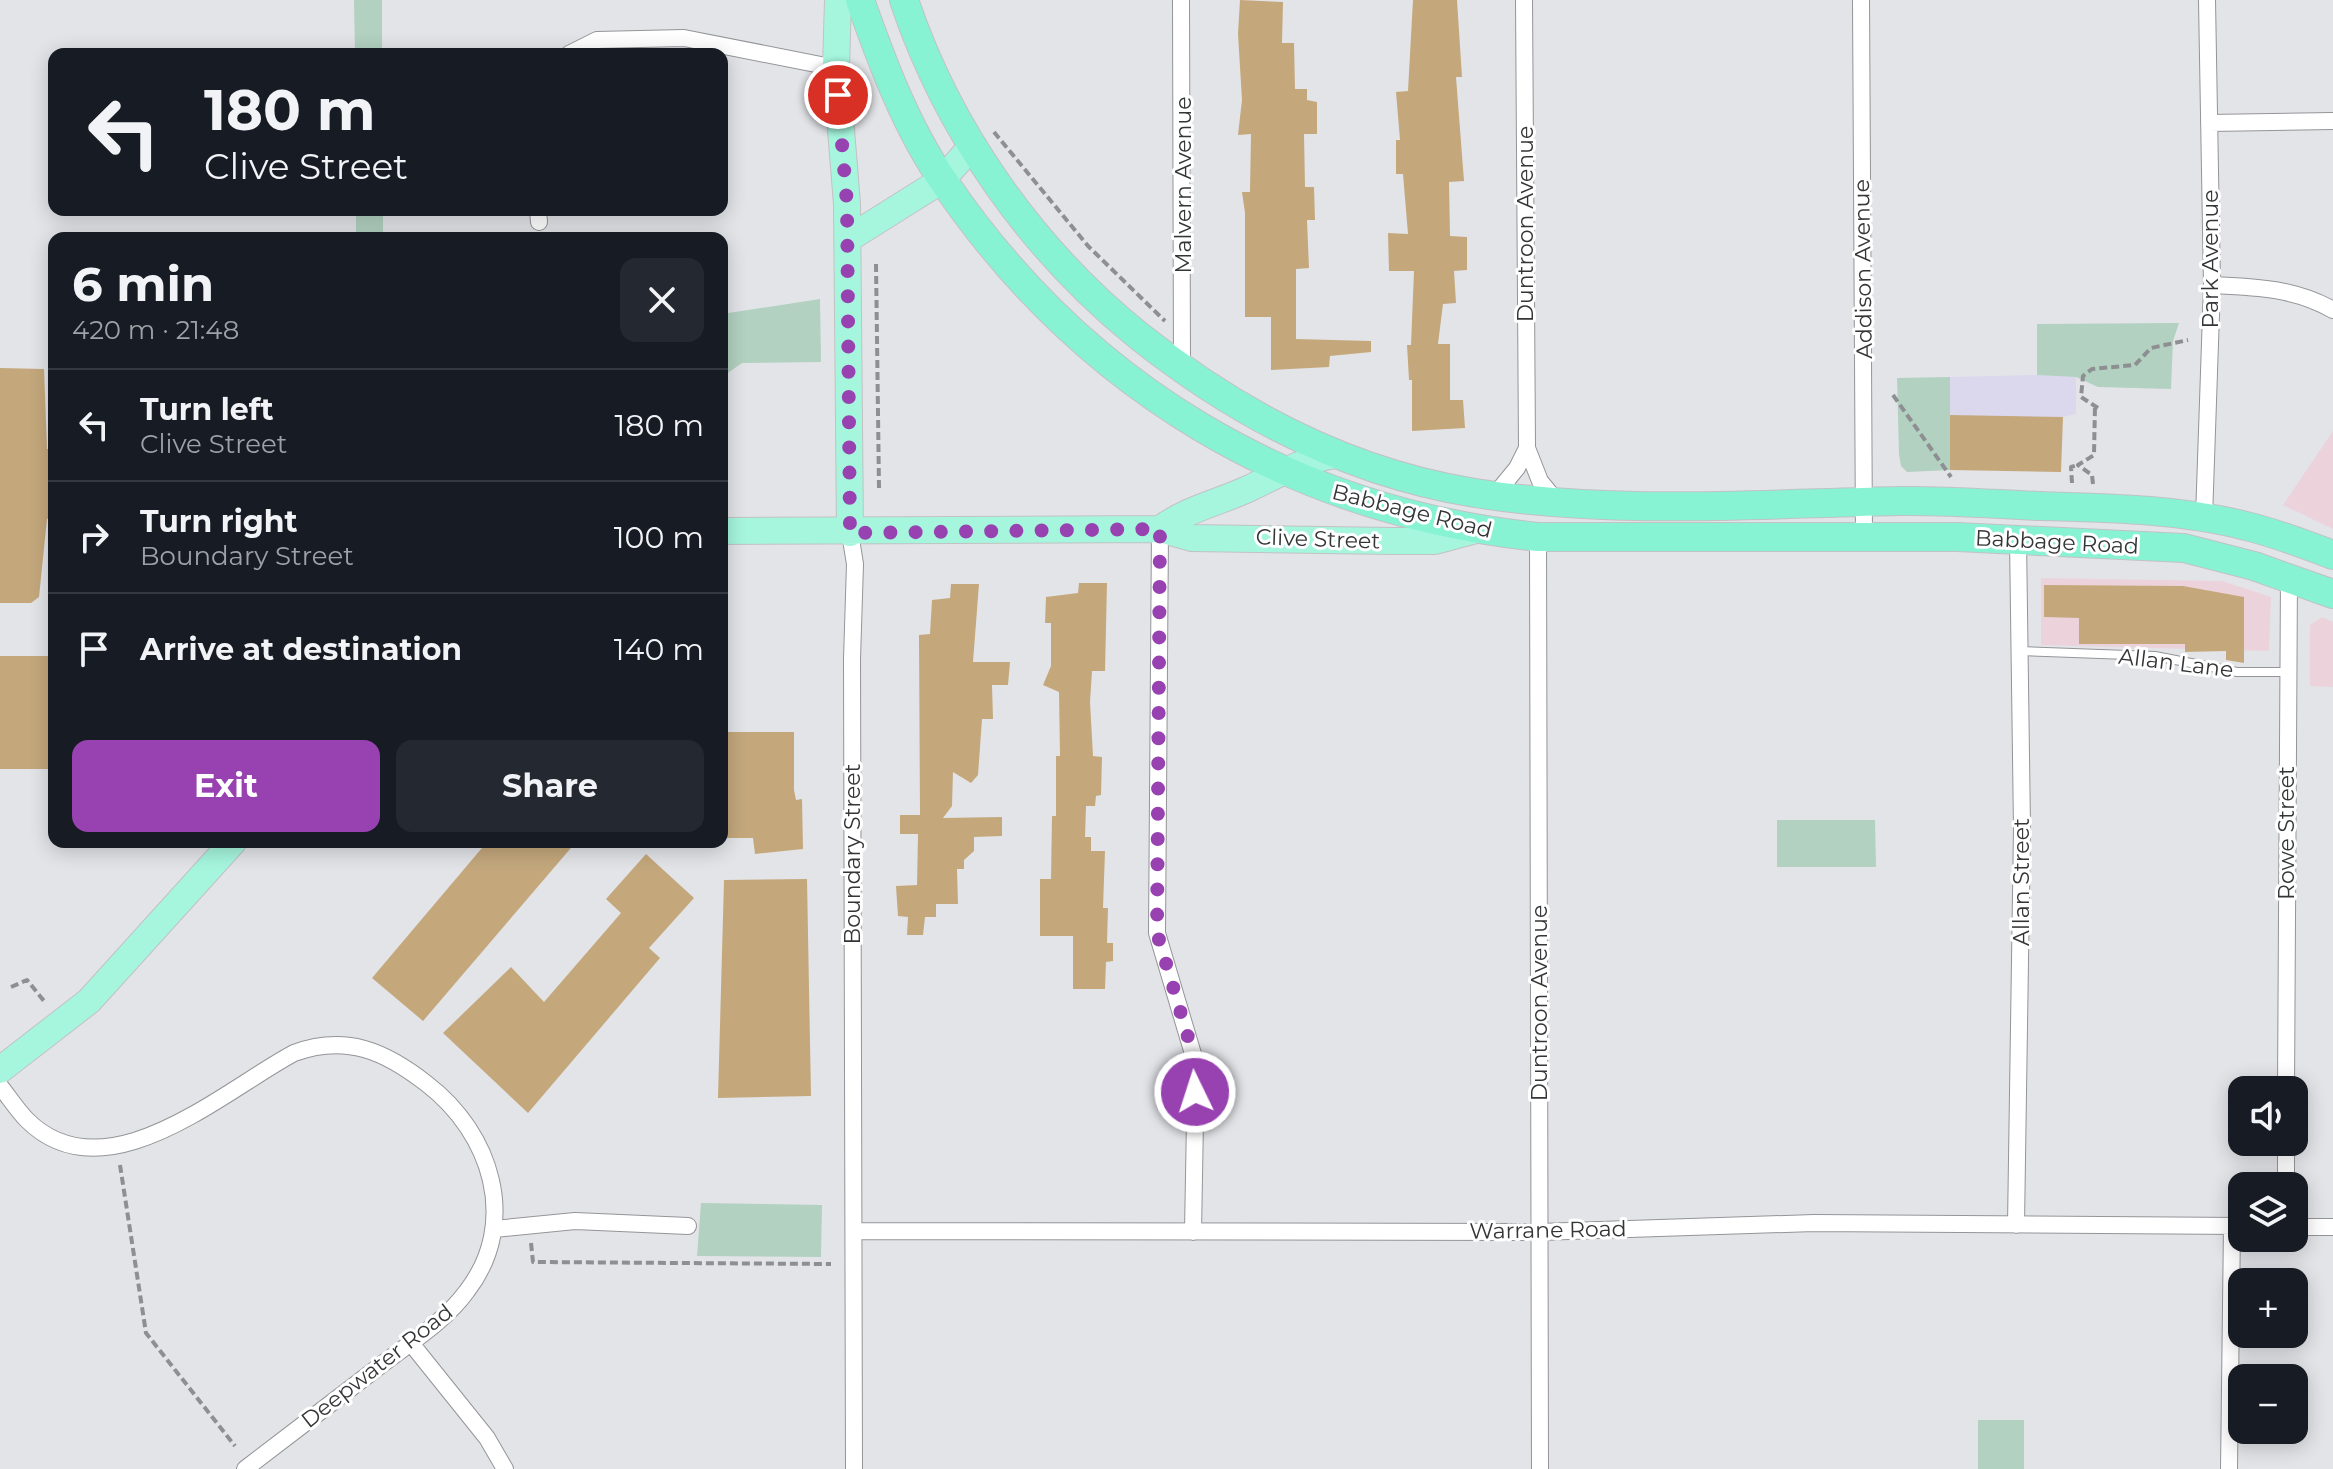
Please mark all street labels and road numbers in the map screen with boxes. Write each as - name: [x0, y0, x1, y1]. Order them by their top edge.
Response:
- street label: Malvern Avenue: [1170, 96, 1197, 274]
- street label: Duntroon Avenue: [1512, 126, 1539, 322]
- street label: Addison Avenue: [1848, 179, 1878, 359]
- street label: Park Avenue: [2197, 189, 2224, 329]
- street label: Babbage Road: [1329, 478, 1495, 544]
- street label: Clive Street: [1255, 523, 1381, 555]
- street label: Babbage Road: [1974, 524, 2140, 560]
- street label: Allan Lane: [2117, 643, 2235, 683]
- street label: Boundary Street: [839, 764, 866, 944]
- street label: Rowe Street: [2273, 766, 2300, 900]
- street label: Allan Street: [2008, 818, 2035, 946]
- street label: Duntroon Avenue: [1526, 905, 1553, 1101]
- street label: Warrane Road: [1469, 1215, 1627, 1245]
- street label: Deepwater Road: [296, 1298, 458, 1434]

